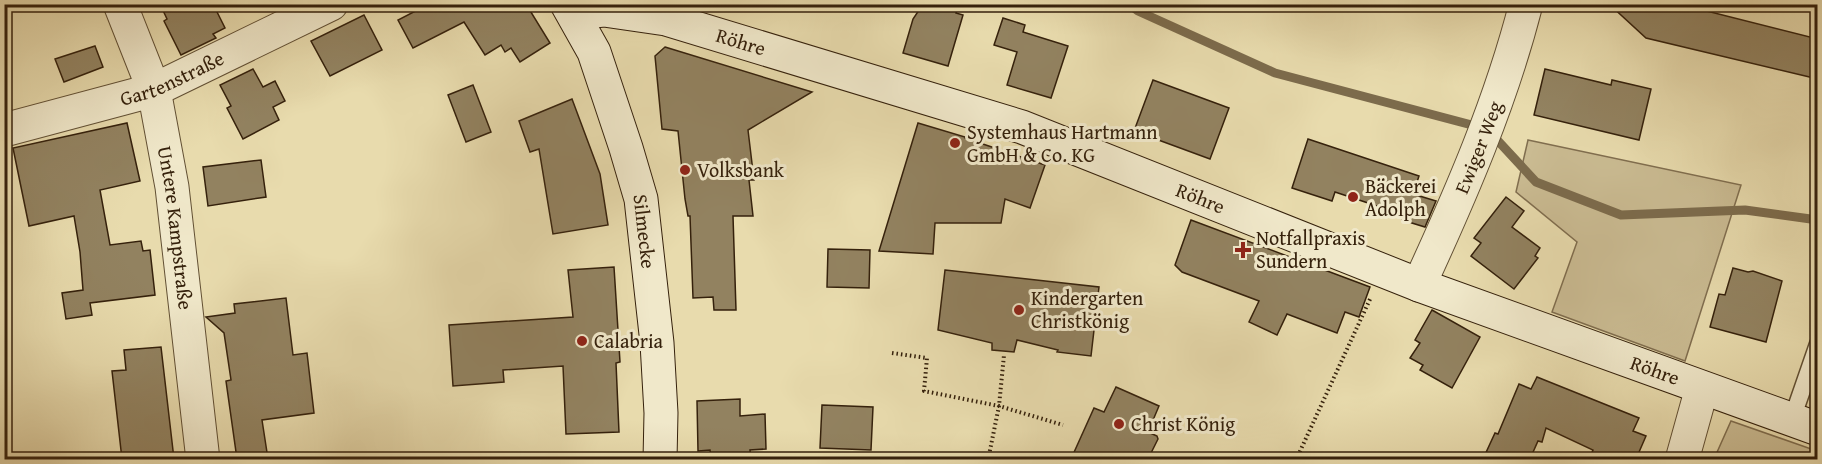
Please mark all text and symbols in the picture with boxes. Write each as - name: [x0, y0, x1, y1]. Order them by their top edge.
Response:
- street label: Röhre: [713, 20, 769, 62]
- street label: Gartenstraße: [117, 43, 229, 112]
- street label: Ewiger Weg: [1446, 97, 1509, 198]
- place label: Systemhaus Hartmann GmbH & Co. KG: [967, 117, 1158, 169]
- marker: Systemhaus Hartmann GmbH & Co. KG: [948, 136, 962, 150]
- street label: Untere Kampstraße: [151, 143, 201, 311]
- place label: Volksbank: [697, 155, 785, 184]
- marker: Volksbank: [678, 163, 692, 177]
- place label: Bäckerei Adolph: [1365, 171, 1437, 223]
- street label: Röhre: [1172, 175, 1229, 220]
- marker: Bäckerei Adolph: [1346, 190, 1360, 204]
- street label: Silmecke: [627, 193, 664, 270]
- place label: Notfallpraxis Sundern: [1256, 223, 1366, 275]
- marker: Notfallpraxis Sundern: [1234, 241, 1252, 259]
- place label: Kindergarten Christkönig: [1031, 283, 1143, 335]
- marker: Kindergarten Christkönig: [1012, 303, 1026, 317]
- place label: Calabria: [594, 326, 664, 355]
- marker: Calabria: [575, 334, 589, 348]
- street label: Röhre: [1627, 348, 1684, 392]
- place label: Christ König: [1131, 409, 1235, 438]
- marker: Christ König: [1112, 417, 1126, 431]

